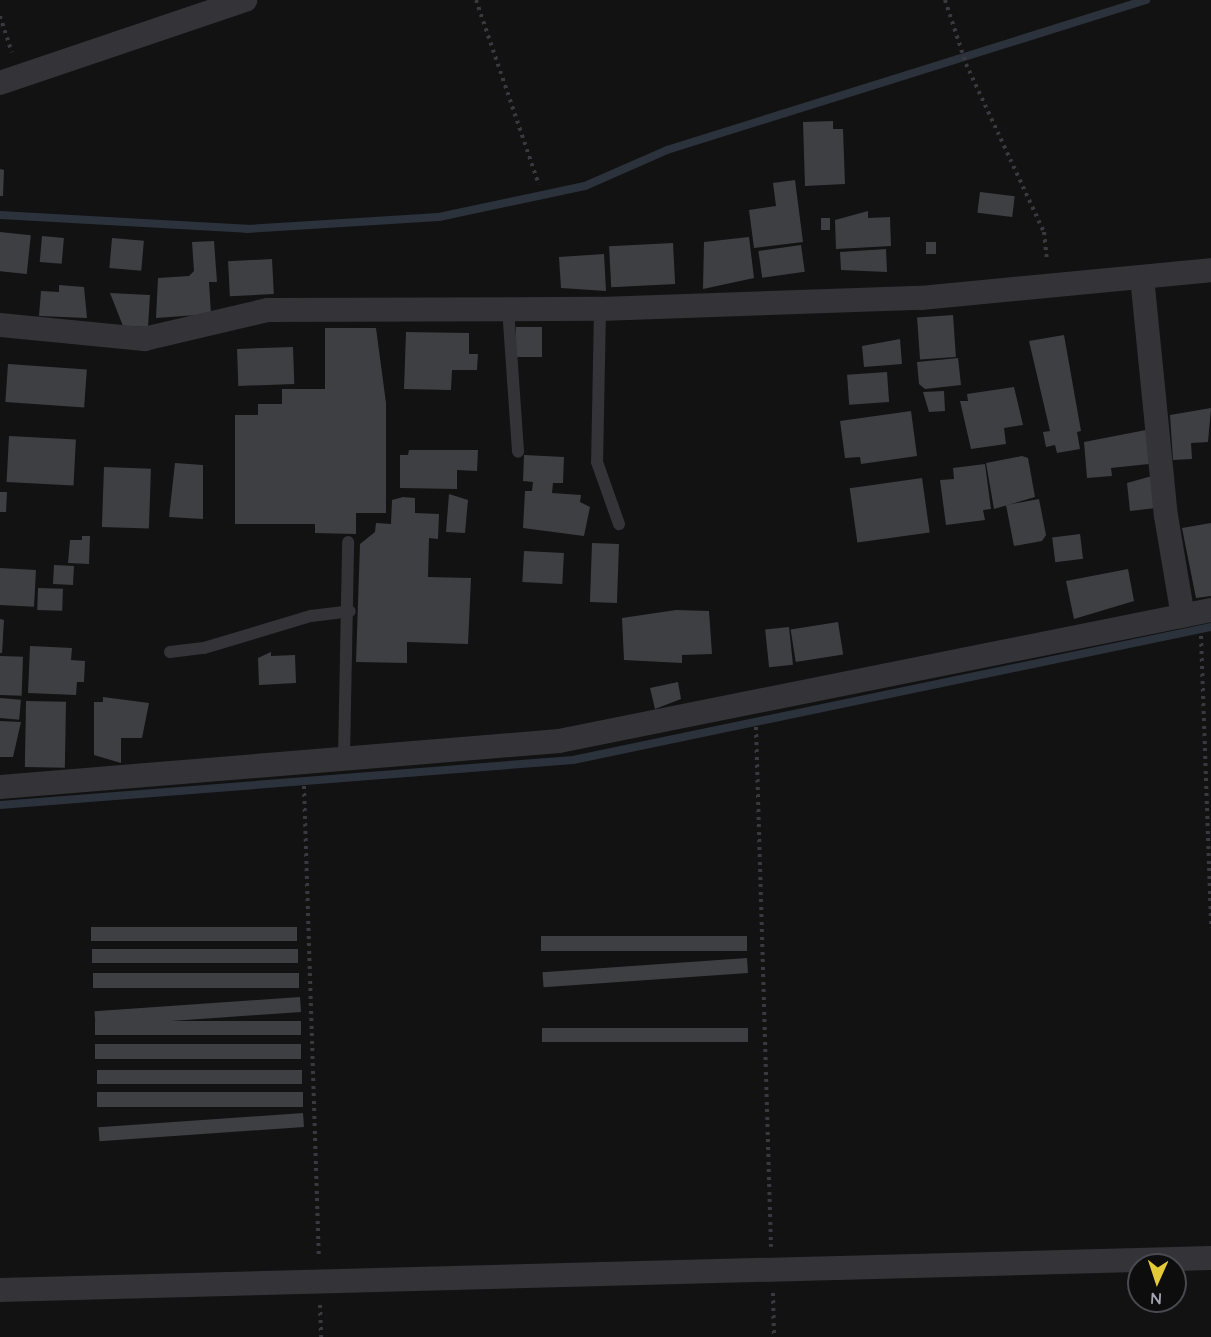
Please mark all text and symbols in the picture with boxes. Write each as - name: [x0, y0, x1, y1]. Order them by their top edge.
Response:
- north arrow: [1127, 1253, 1187, 1313]
- text: N: [1150, 1289, 1163, 1309]

